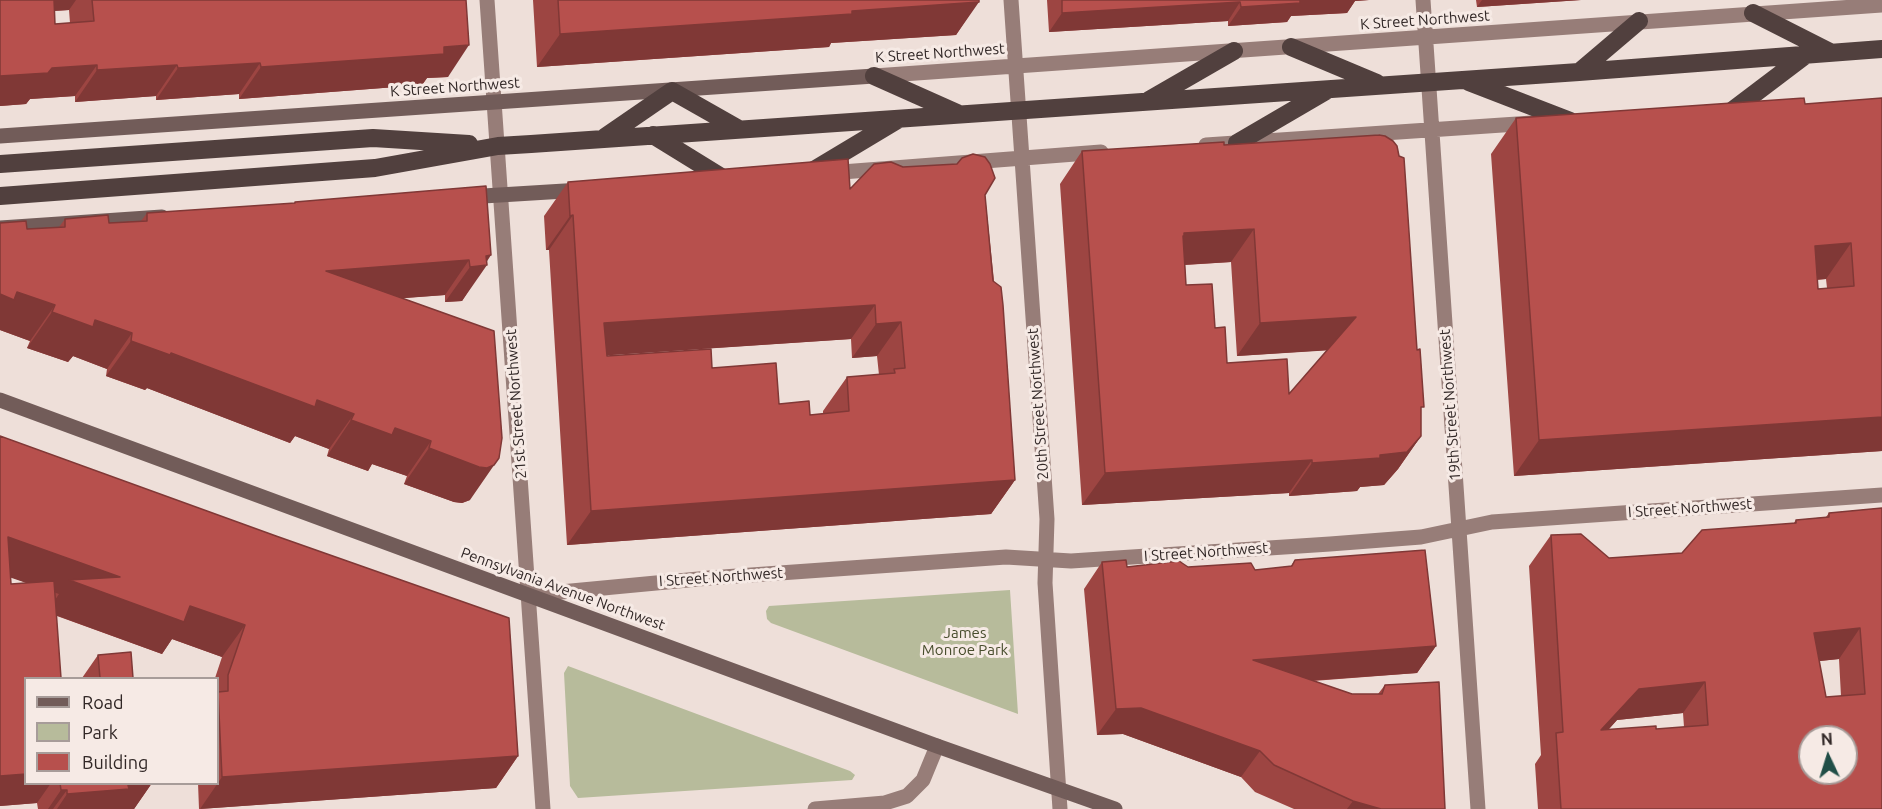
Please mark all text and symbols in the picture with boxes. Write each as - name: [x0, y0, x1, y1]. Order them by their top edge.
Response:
- street label: K Street Northwest: [1360, 6, 1490, 34]
- street label: K Street Northwest: [875, 39, 1005, 67]
- street label: K Street Northwest: [390, 73, 520, 101]
- street label: 20th Street Northwest: [1024, 328, 1052, 480]
- street label: 21st Street Northwest: [502, 329, 530, 479]
- street label: 19th Street Northwest: [1436, 329, 1464, 481]
- street label: I Street Northwest: [1627, 495, 1753, 521]
- street label: I Street Northwest: [1143, 539, 1269, 565]
- street label: Pennsylvania Avenue Northwest: [458, 544, 668, 634]
- street label: I Street Northwest: [658, 564, 784, 590]
- park label: James Monroe Park: [922, 624, 1008, 659]
- legend: [24, 677, 219, 785]
- text: Road: [82, 692, 124, 712]
- text: Park: [82, 722, 118, 742]
- north arrow: [1798, 725, 1858, 785]
- text: N: [1820, 730, 1833, 748]
- text: Building: [82, 752, 148, 772]

